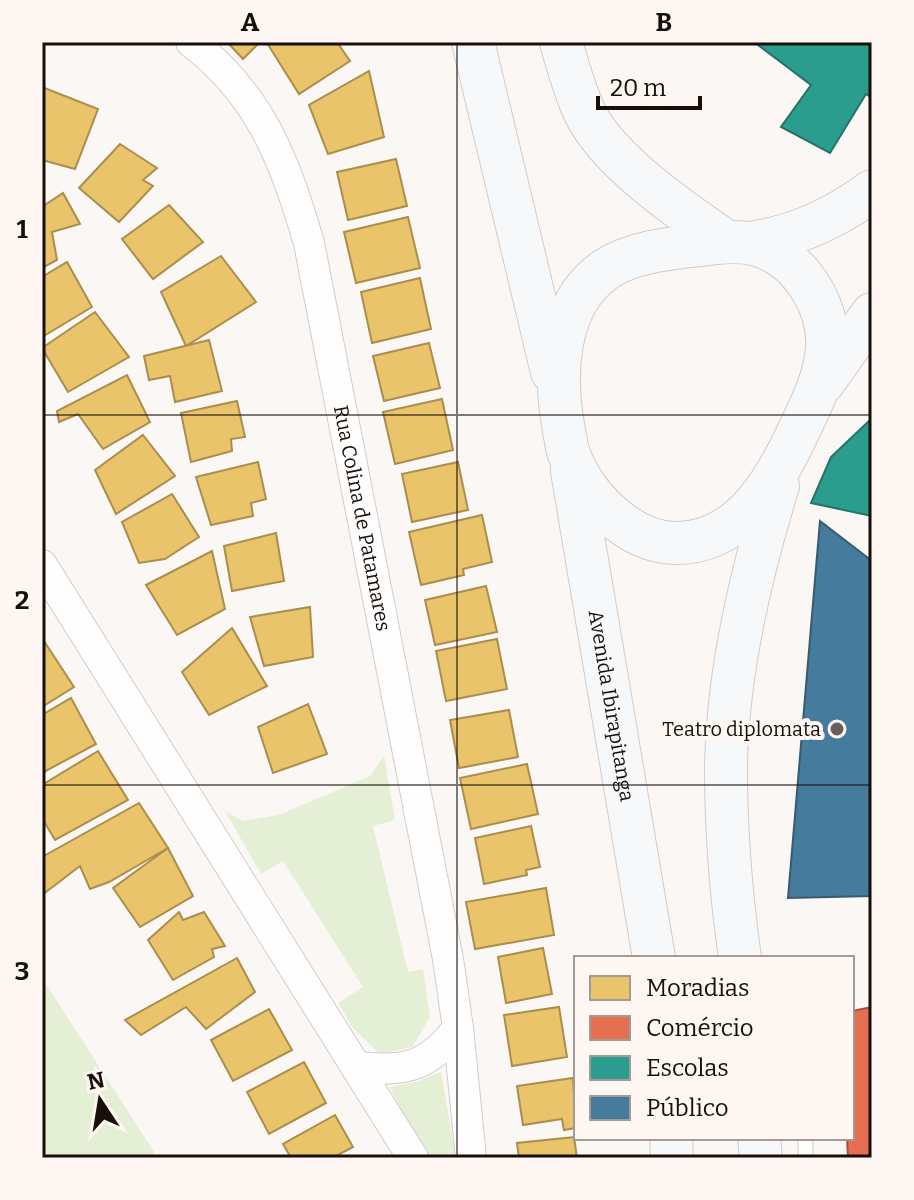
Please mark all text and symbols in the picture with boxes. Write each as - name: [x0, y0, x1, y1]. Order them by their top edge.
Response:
- text: A: [241, 7, 260, 38]
- text: B: [656, 7, 672, 38]
- scale bar: [598, 60, 700, 110]
- text: 20 m: [610, 74, 666, 102]
- text: 1: [16, 214, 28, 245]
- street label: Rua Colina de Patamares: [329, 403, 396, 633]
- text: 2: [15, 585, 29, 616]
- street label: Avenida Ibirapitanga: [584, 608, 639, 803]
- place label: Teatro diplomata: [662, 717, 821, 741]
- marker: Teatro diplomata: [828, 720, 846, 738]
- text: 3: [15, 956, 29, 987]
- legend: [574, 956, 854, 1140]
- text: Moradias: [646, 974, 749, 1002]
- text: Comércio: [646, 1014, 754, 1042]
- text: Escolas: [646, 1054, 729, 1082]
- north arrow: [60, 1060, 140, 1140]
- text: N: [85, 1066, 107, 1096]
- text: Público: [646, 1094, 729, 1122]

